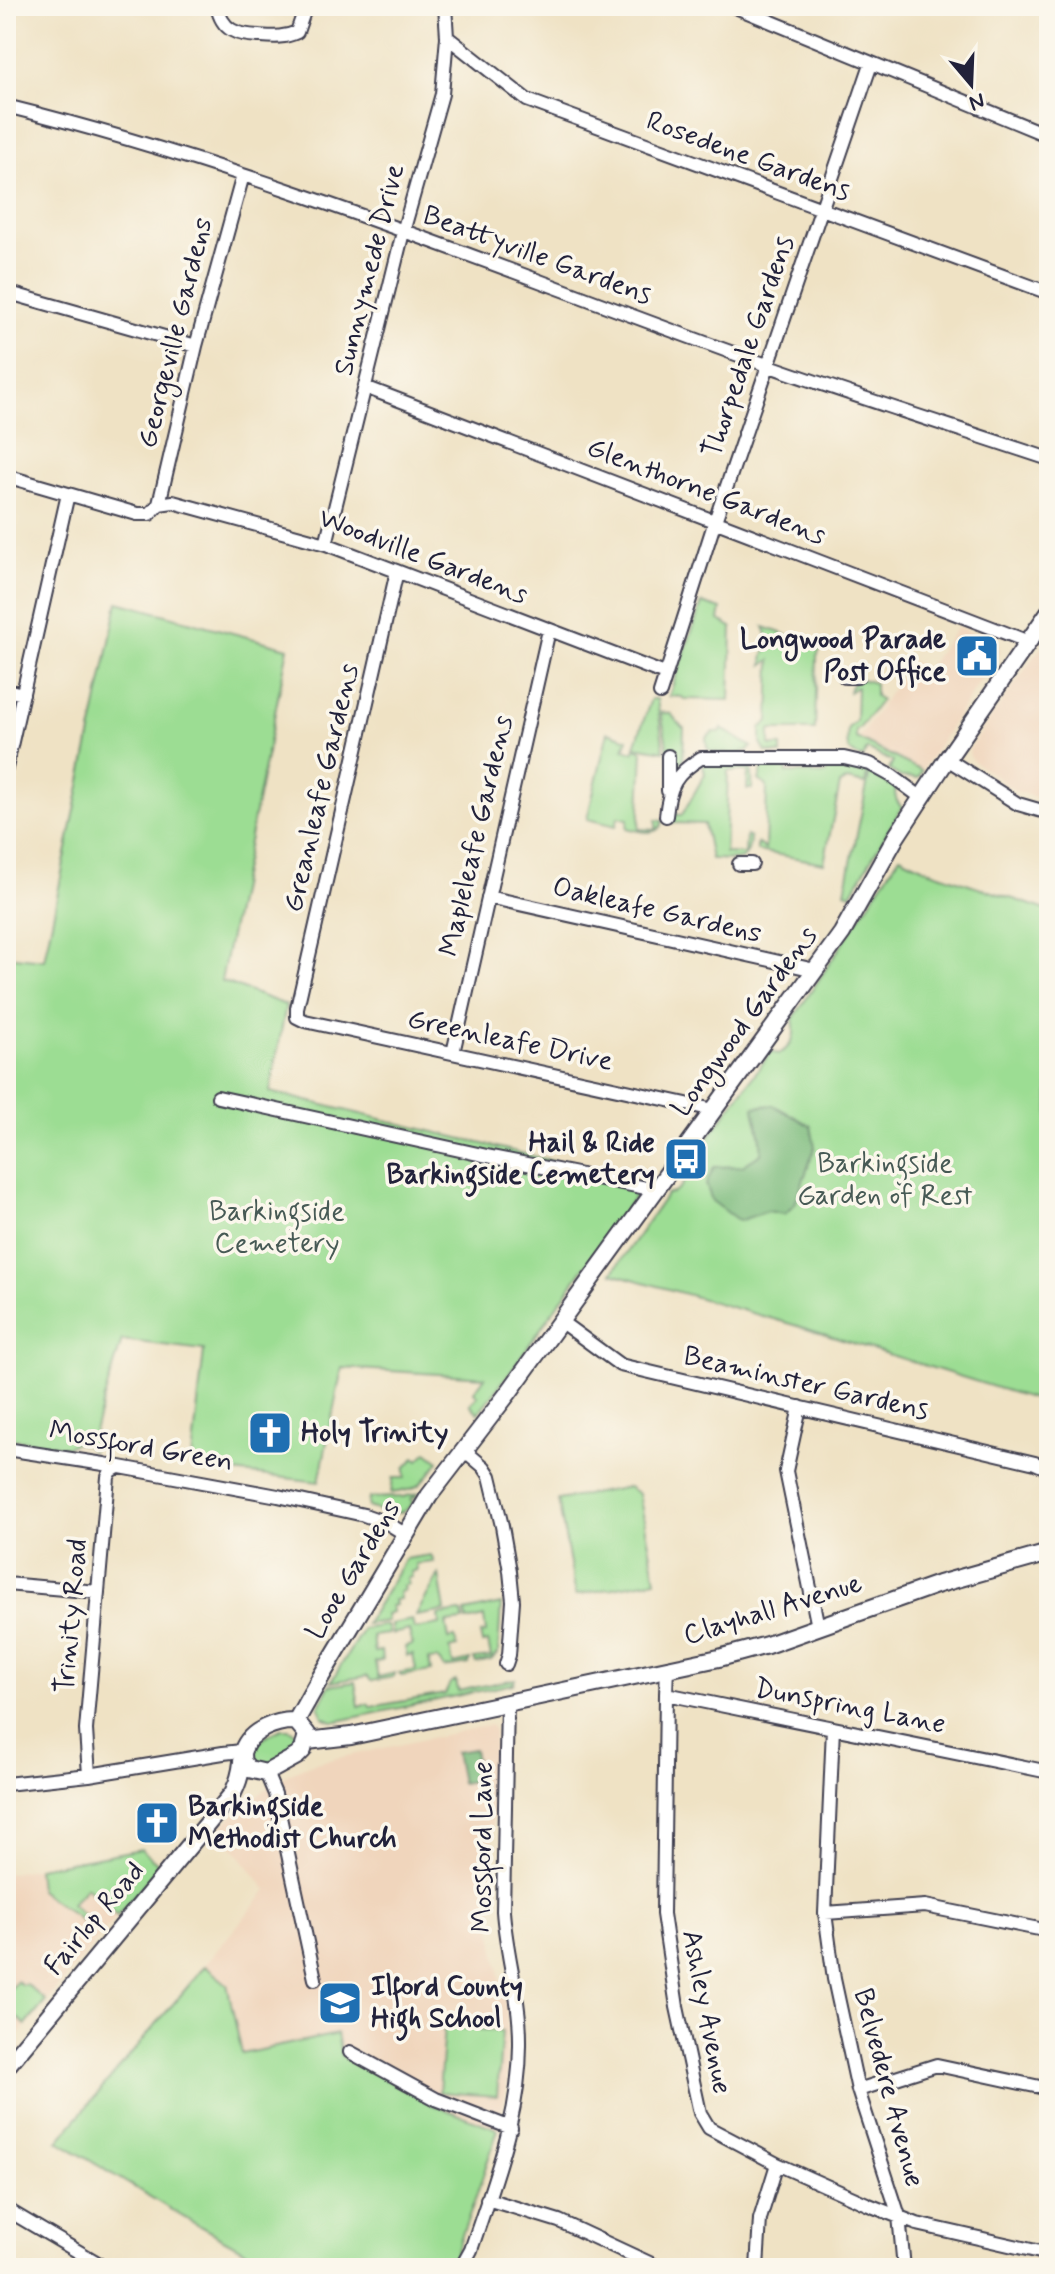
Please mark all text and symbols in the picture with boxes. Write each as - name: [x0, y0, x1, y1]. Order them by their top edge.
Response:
- north arrow: [931, 44, 1011, 124]
- text: N: [965, 85, 988, 117]
- street label: Rosedene Gardens: [641, 103, 855, 211]
- street label: Sunnymede Drive: [326, 160, 414, 380]
- street label: Beattyville Gardens: [417, 197, 657, 315]
- street label: Georgeville Gardens: [129, 214, 224, 453]
- street label: Thorpedale Gardens: [694, 231, 804, 463]
- street label: Glenthorne Gardens: [581, 429, 831, 555]
- street label: Woodville Gardens: [313, 500, 533, 614]
- place label: Longwood Parade Post Office: [740, 622, 946, 691]
- public building icon: Longwood Parade Post Office: [953, 632, 1001, 680]
- street label: Greanleafe Gardens: [275, 660, 369, 916]
- street label: Mapleleafe Gardens: [431, 712, 523, 960]
- street label: Oakleafe Gardens: [549, 869, 765, 953]
- street label: Longwood Gardens: [663, 919, 828, 1126]
- street label: Greenleafe Drive: [404, 1001, 616, 1081]
- place label: Hail & Ride Barkingside Cemetery: [386, 1125, 655, 1197]
- bus stop icon: Hail & Ride Barkingside Cemetery: [662, 1135, 710, 1183]
- park label: Barkingside Garden of Rest: [797, 1146, 973, 1215]
- park label: Barkingside Cemetery: [209, 1194, 345, 1263]
- street label: Beaminster Gardens: [680, 1338, 932, 1430]
- church icon: Holy Trinity: [246, 1409, 294, 1457]
- street label: Mossford Green: [46, 1413, 236, 1483]
- place label: Holy Trinity: [301, 1415, 448, 1452]
- street label: Looe Gardens: [298, 1493, 410, 1647]
- street label: Trinity Road: [47, 1537, 97, 1695]
- street label: Clayhall Avenue: [679, 1565, 867, 1655]
- street label: Dunspring Lane: [751, 1670, 949, 1744]
- street label: Mossford Lane: [465, 1761, 504, 1933]
- place label: Barkingside Methodist Church: [188, 1789, 397, 1858]
- church icon: Barkingside Methodist Church: [133, 1799, 181, 1847]
- street label: Fairlop Road: [36, 1854, 154, 1984]
- street label: Ashley Avenue: [672, 1927, 740, 2097]
- place label: Ilford County High School: [371, 1969, 523, 2041]
- school or university icon: Ilford County High School: [316, 1979, 364, 2027]
- street label: Belvedere Avenue: [844, 1985, 932, 2191]

